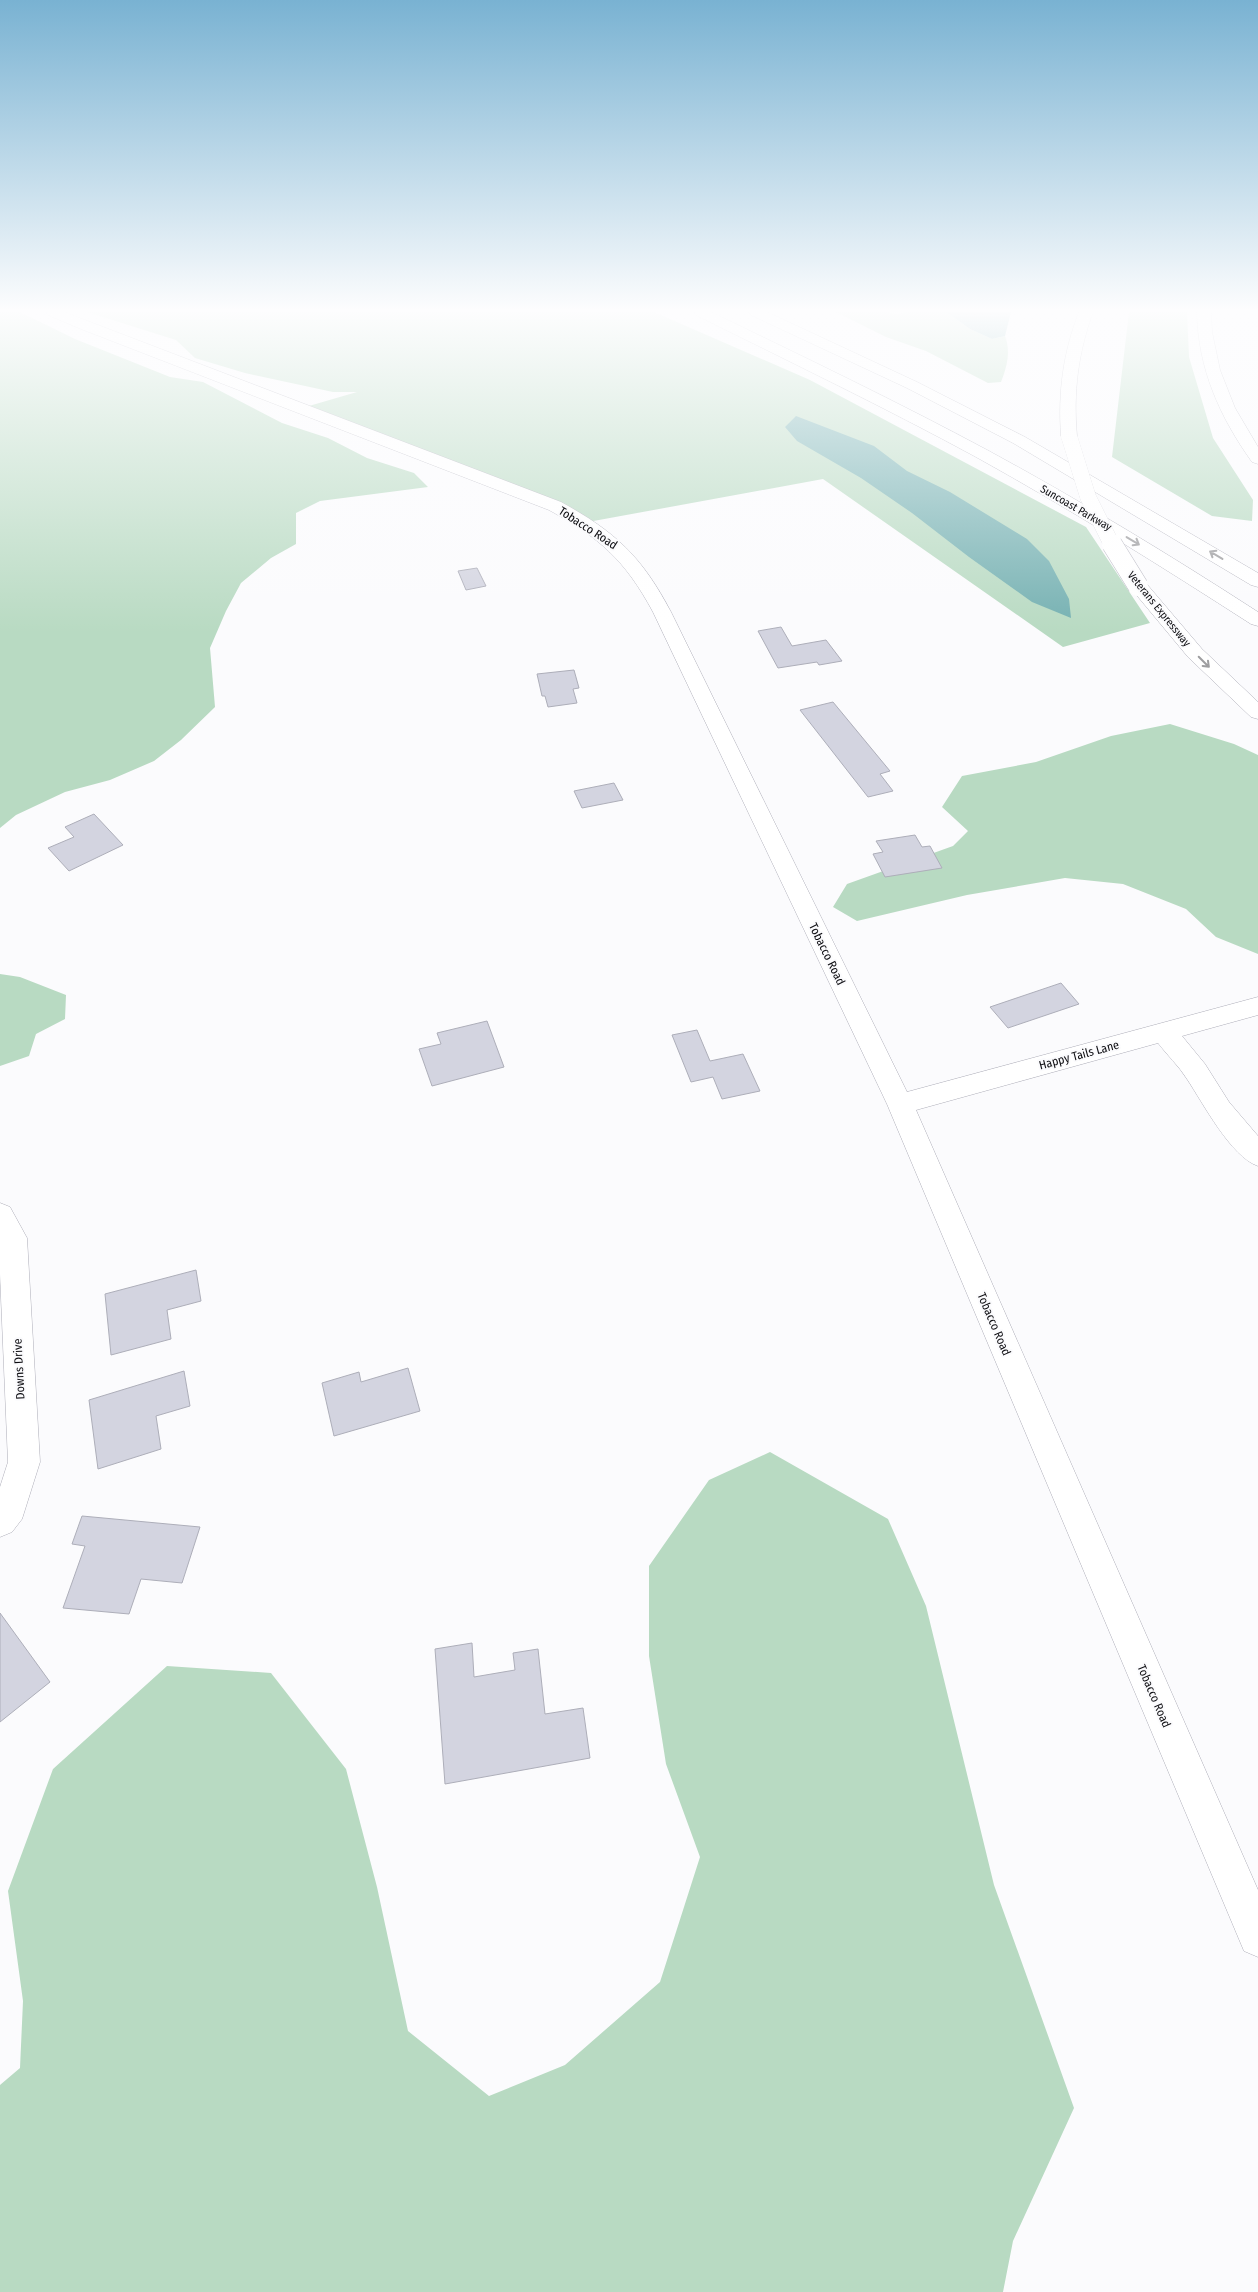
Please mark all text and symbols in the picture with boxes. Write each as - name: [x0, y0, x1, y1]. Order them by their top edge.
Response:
- street label: Suncoast Parkway: [1038, 482, 1114, 534]
- street label: Tobacco Road: [556, 504, 620, 552]
- one-way arrow: [1125, 537, 1139, 547]
- one-way arrow: [1210, 550, 1224, 560]
- street label: Veterans Expressway: [1125, 569, 1193, 649]
- one-way arrow: [1198, 656, 1211, 668]
- street label: Tobacco Road: [806, 921, 848, 987]
- street label: Happy Tails Lane: [1037, 1038, 1121, 1072]
- street label: Tobacco Road: [974, 1290, 1014, 1358]
- street label: Downs Drive: [10, 1338, 28, 1400]
- street label: Tobacco Road: [1134, 1662, 1174, 1730]

